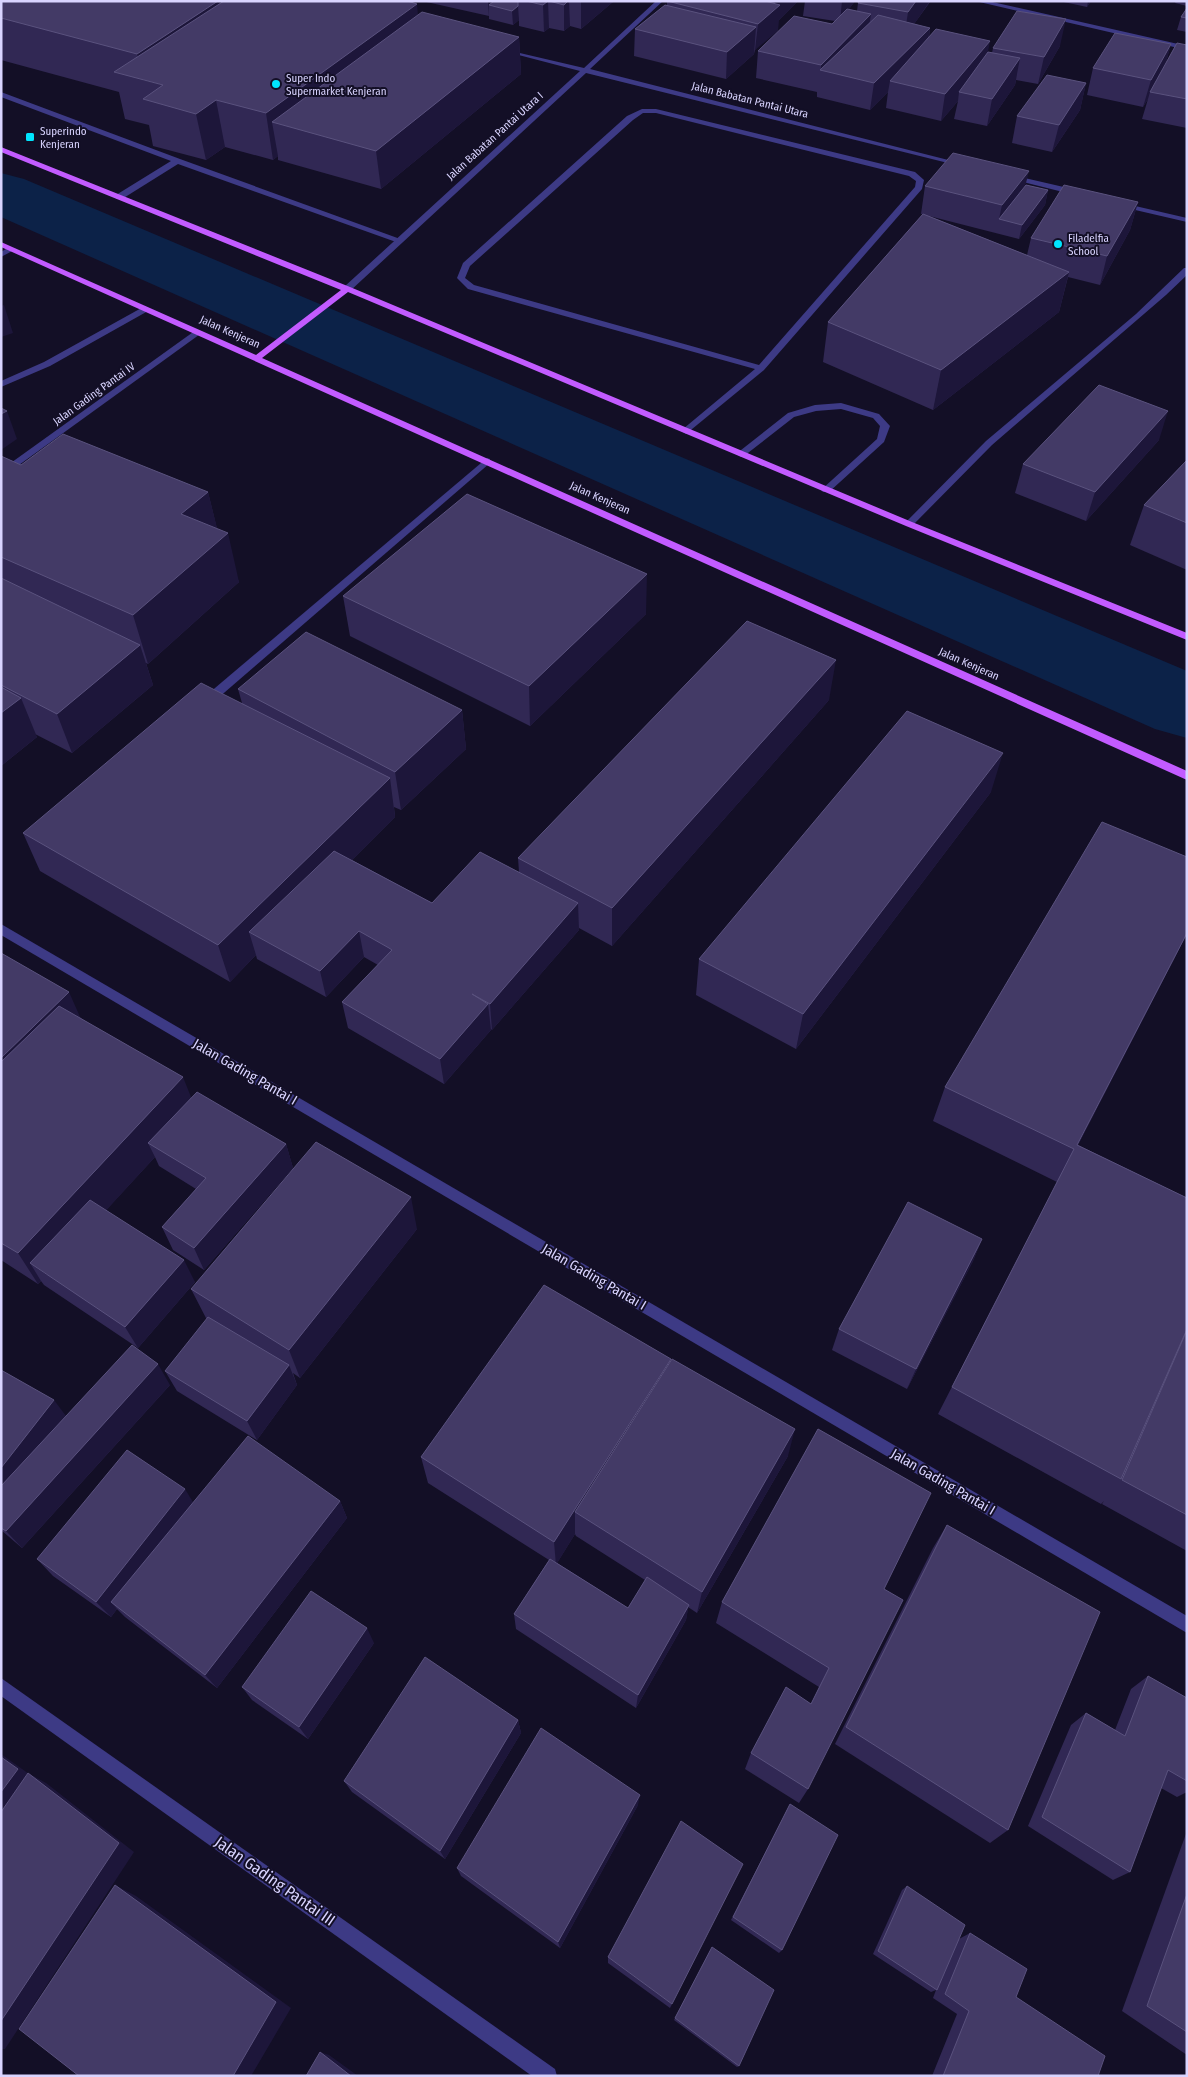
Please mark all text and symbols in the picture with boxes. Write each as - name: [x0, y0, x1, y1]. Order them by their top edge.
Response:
- place label: Super Indo Supermarket Kenjeran: [286, 72, 386, 98]
- marker: Super Indo Supermarket Kenjeran: [270, 78, 282, 90]
- street label: Jalan Babatan Pantai Utara: [690, 79, 810, 121]
- street label: Jalan Babatan Pantai Utara I: [444, 89, 546, 183]
- place label: Superindo Kenjeran: [40, 125, 87, 151]
- marker: Superindo Kenjeran: [24, 131, 36, 143]
- place label: Filadelfia School: [1068, 232, 1109, 258]
- marker: Filadelfia School: [1052, 238, 1064, 250]
- street label: Jalan Kenjeran: [198, 313, 262, 351]
- street label: Jalan Gading Pantai IV: [51, 360, 138, 428]
- street label: Jalan Kenjeran: [568, 479, 632, 517]
- street label: Jalan Kenjeran: [937, 645, 1001, 683]
- street label: Jalan Gading Pantai I: [190, 1035, 300, 1109]
- street label: Jalan Gading Pantai I: [539, 1240, 649, 1314]
- street label: Jalan Gading Pantai I: [888, 1445, 998, 1519]
- street label: Jalan Gading Pantai III: [211, 1832, 339, 1930]

